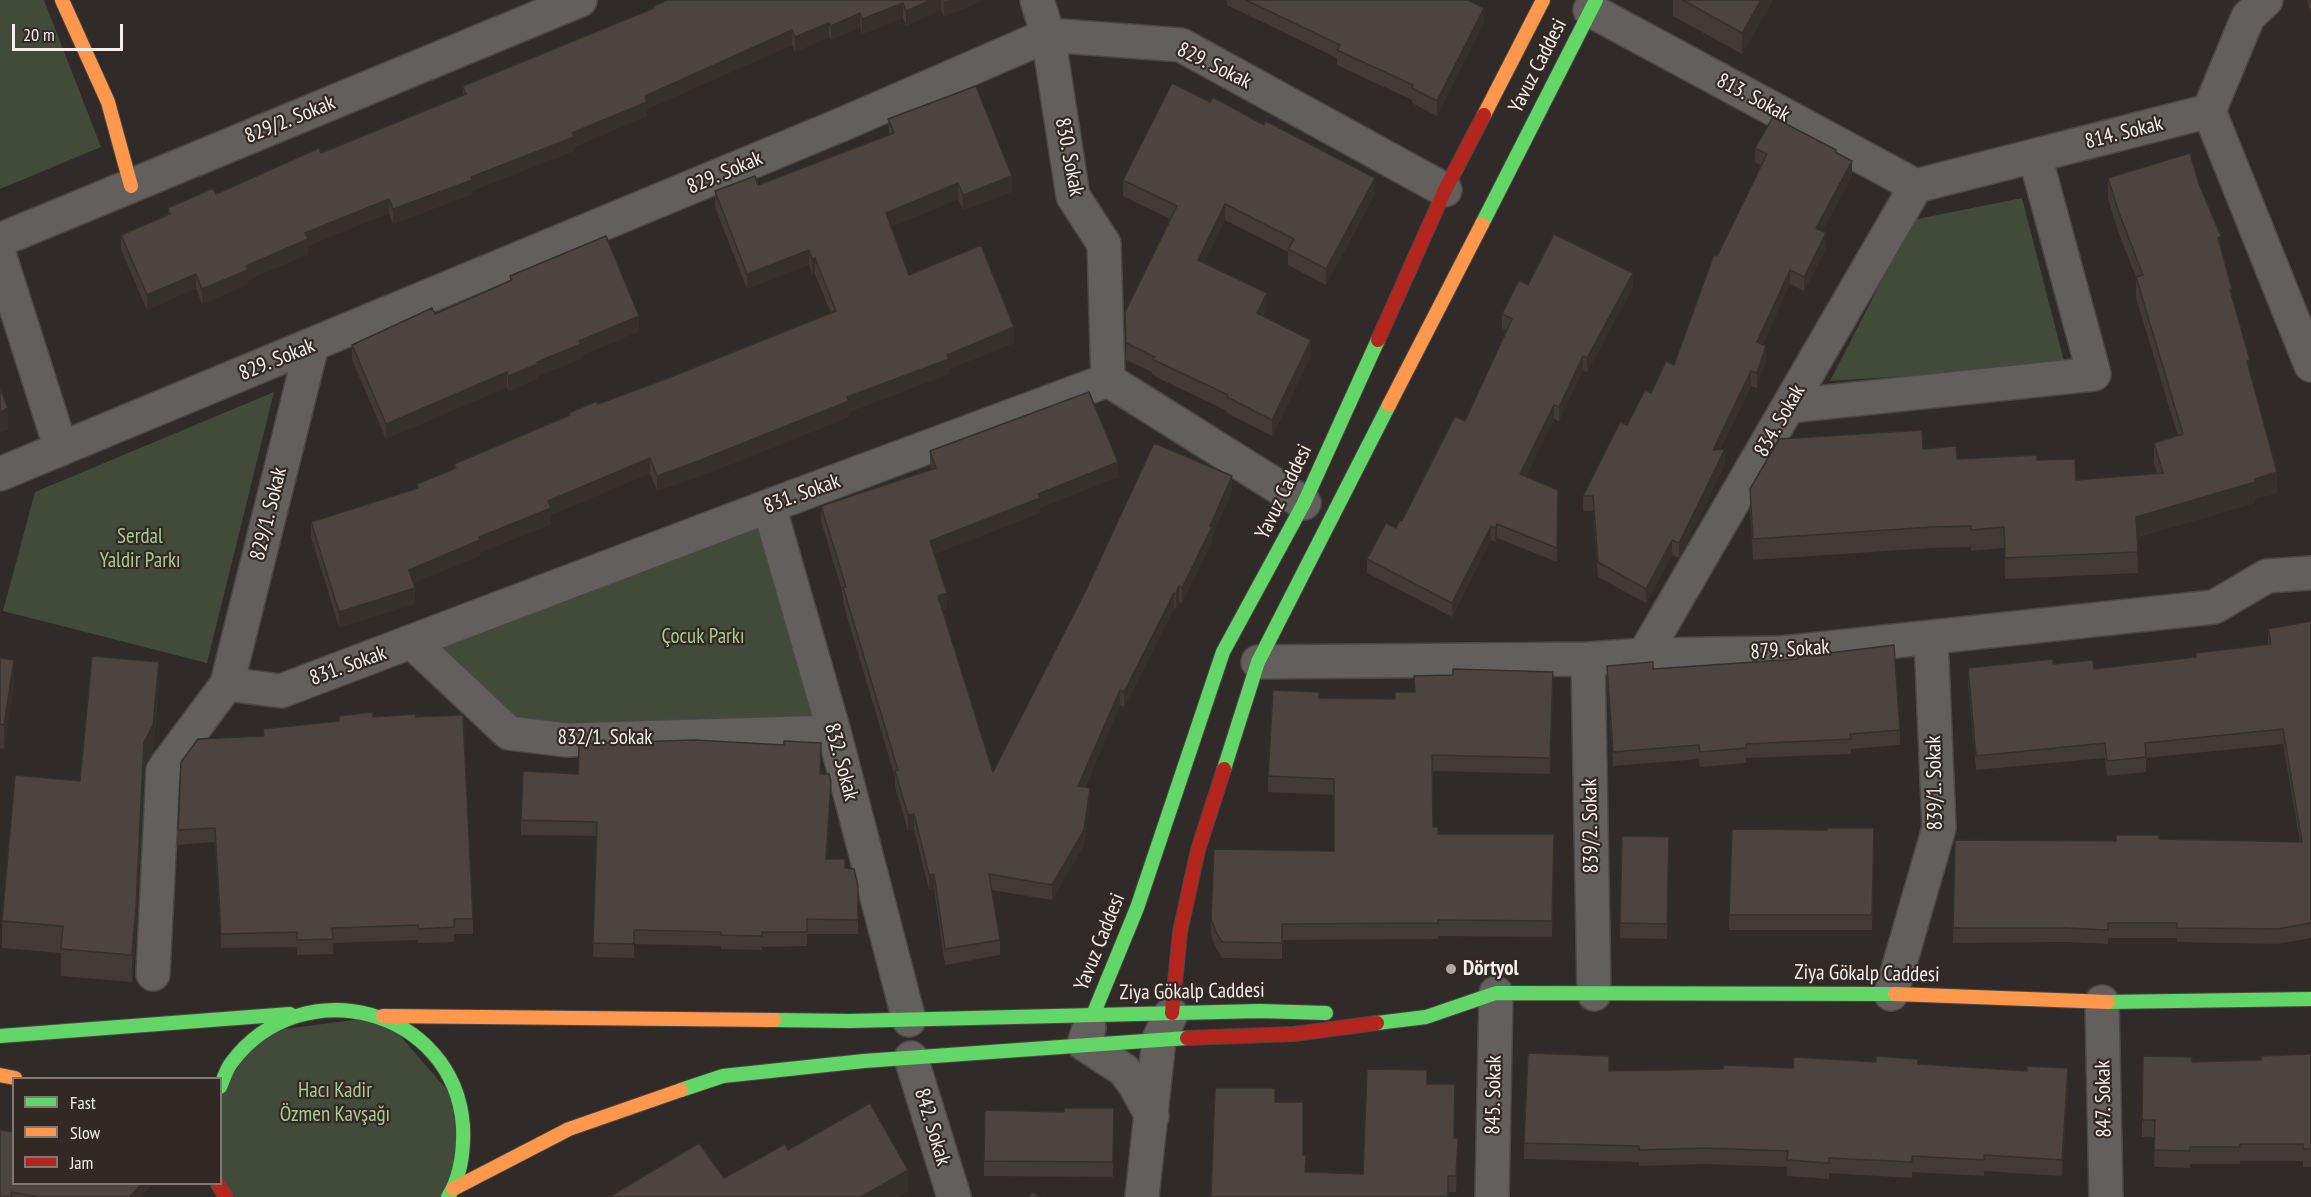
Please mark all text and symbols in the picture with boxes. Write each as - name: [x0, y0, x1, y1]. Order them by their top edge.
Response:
- scale bar: [15, 12, 126, 50]
- street label: Yavuz Caddesi: [1504, 15, 1572, 117]
- text: 20 m: [23, 23, 55, 46]
- street label: 829. Sokak: [1173, 37, 1255, 95]
- street label: 813. Sokak: [1712, 68, 1794, 128]
- street label: 829/2. Sokak: [241, 91, 339, 149]
- street label: 814. Sokak: [2082, 111, 2166, 155]
- street label: 830. Sokak: [1049, 116, 1089, 198]
- street label: 829. Sokak: [684, 146, 766, 200]
- street label: 829. Sokak: [236, 333, 318, 387]
- street label: 834. Sokak: [1749, 380, 1811, 462]
- street label: Yavuz Caddesi: [1250, 441, 1318, 543]
- street label: 829/1. Sokak: [245, 465, 293, 563]
- street label: 831. Sokak: [760, 469, 844, 519]
- park label: Serdal Yaldir Parkı: [99, 524, 181, 574]
- park label: Çocuk Parkı: [661, 624, 745, 650]
- street label: 879. Sokak: [1750, 635, 1830, 665]
- street label: 831. Sokak: [306, 641, 390, 691]
- street label: 832. Sokak: [819, 720, 863, 804]
- street label: 832/1. Sokak: [558, 725, 652, 751]
- street label: 839/1. Sokak: [1922, 735, 1948, 831]
- street label: 839/2. Sokak: [1578, 778, 1604, 874]
- street label: Yavuz Caddesi: [1069, 890, 1131, 994]
- place label: Dörtyol: [1463, 956, 1519, 982]
- street label: Ziya Gökalp Caddesi: [1794, 960, 1940, 988]
- marker: Dörtyol: [1444, 962, 1458, 976]
- street label: Ziya Gökalp Caddesi: [1119, 978, 1265, 1006]
- street label: 845. Sokak: [1481, 1055, 1507, 1135]
- street label: 847. Sokak: [2091, 1060, 2117, 1138]
- legend: [12, 1077, 222, 1185]
- park label: Hacı Kadir Özmen Kavşağı: [280, 1078, 390, 1128]
- street label: 842. Sokak: [908, 1085, 956, 1169]
- text: Fast: [70, 1091, 96, 1114]
- text: Slow: [70, 1121, 100, 1144]
- text: Jam: [70, 1151, 93, 1174]

